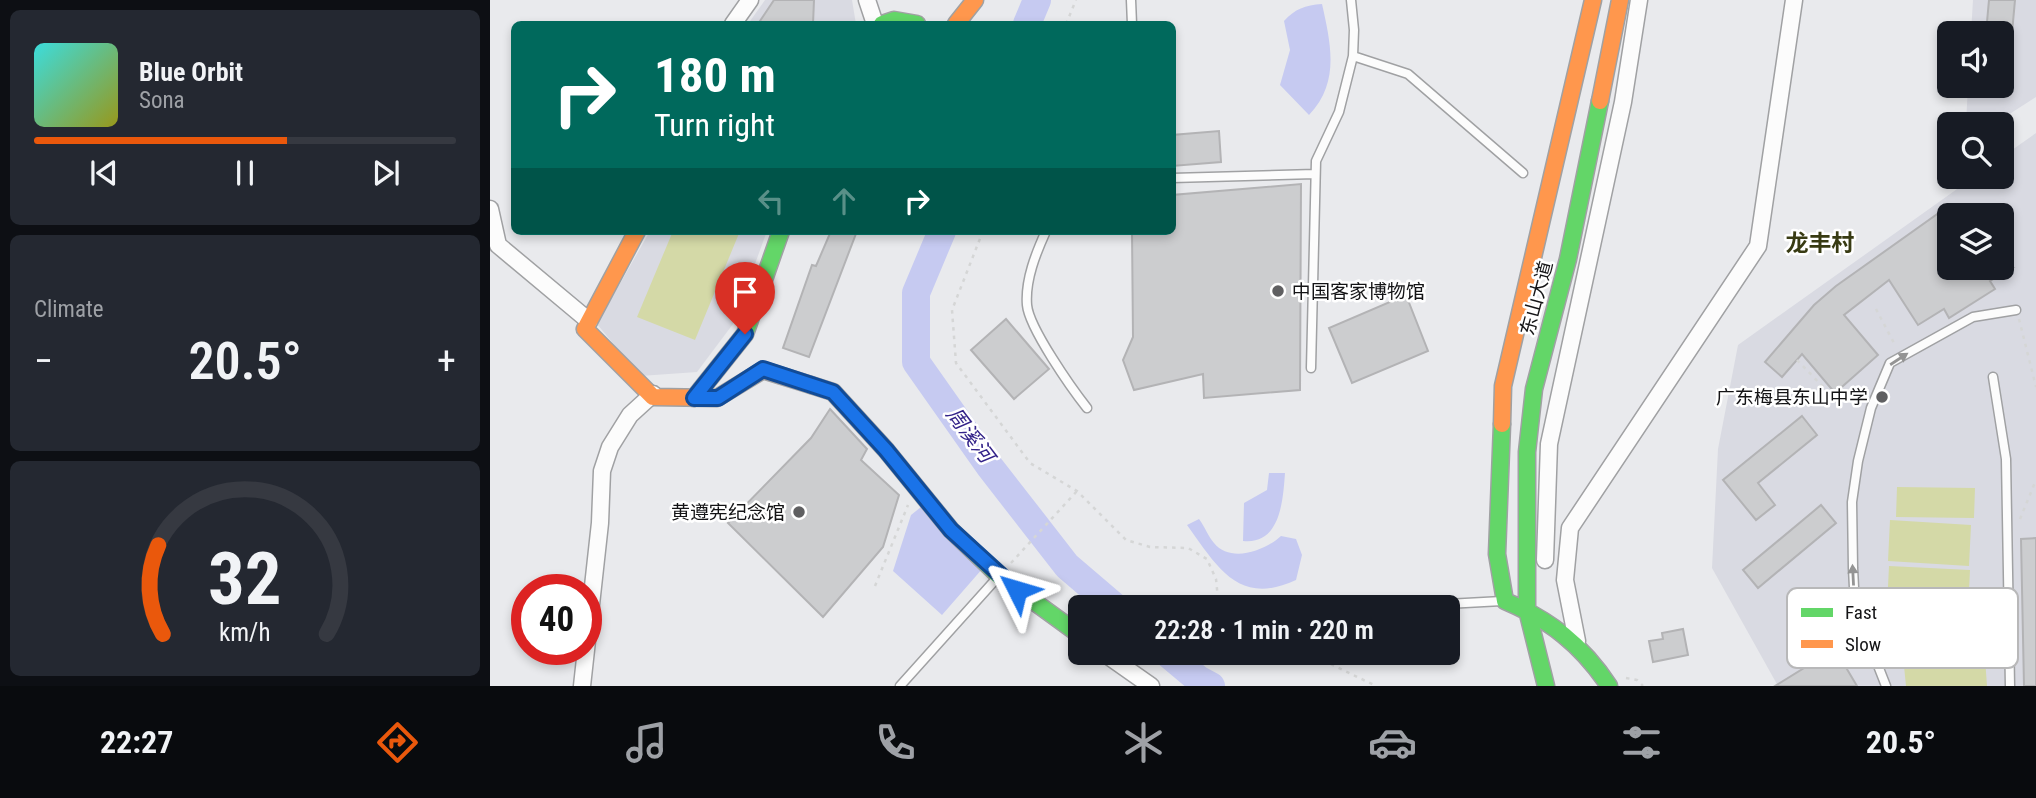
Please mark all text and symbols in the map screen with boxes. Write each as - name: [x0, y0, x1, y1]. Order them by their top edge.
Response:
- map controls: [1937, 21, 2014, 280]
- button: sound: [1937, 21, 2014, 98]
- text: 180 m: [654, 47, 776, 104]
- icon: right: [539, 49, 630, 140]
- text: Blue Orbit: [139, 57, 243, 87]
- text: Sona: [139, 87, 185, 114]
- text: Turn right: [654, 106, 775, 144]
- button: search: [1937, 112, 2014, 189]
- icon: previous: [85, 154, 123, 192]
- icon: pause: [226, 154, 264, 192]
- icon: next: [367, 154, 405, 192]
- icon: left: [752, 182, 790, 220]
- icon: ahead: [825, 182, 863, 220]
- icon: right: [898, 182, 936, 220]
- button: layers: [1937, 203, 2014, 280]
- district label: 龙丰村: [1786, 230, 1855, 257]
- street label: 东山大道: [1516, 258, 1557, 338]
- pin: [715, 262, 775, 334]
- icon: arrive: [726, 273, 764, 311]
- place label: 中国客家博物馆: [1292, 280, 1425, 303]
- marker: 中国客家博物馆: [1270, 283, 1286, 299]
- text: Climate: [34, 296, 104, 323]
- text: 20.5°: [188, 331, 302, 392]
- text: −: [34, 339, 53, 383]
- text: +: [437, 339, 456, 383]
- one-way arrow: [1889, 352, 1909, 365]
- place label: 广东梅县东山中学: [1716, 386, 1868, 409]
- marker: 广东梅县东山中学: [1874, 389, 1890, 405]
- water label: 周溪河: [941, 403, 1001, 471]
- place label: 黄遵宪纪念馆: [671, 501, 785, 524]
- marker: 黄遵宪纪念馆: [791, 504, 807, 520]
- text: 32: [208, 537, 282, 623]
- position arrow: [980, 553, 1054, 627]
- one-way arrow: [1847, 563, 1858, 585]
- speed limit sign: 40: [511, 574, 602, 665]
- legend: [1787, 588, 2018, 668]
- text: Fast: [1845, 601, 1877, 624]
- text: 22:28 · 1 min · 220 m: [1154, 615, 1374, 645]
- text: km/h: [219, 618, 271, 647]
- text: Slow: [1845, 633, 1881, 656]
- icon: directions: [373, 718, 422, 767]
- icon: music: [622, 718, 671, 767]
- icon: phone: [871, 718, 920, 767]
- icon: climate: [1119, 718, 1168, 767]
- icon: car: [1368, 718, 1417, 767]
- icon: filters: [1617, 718, 1666, 767]
- text: 22:27: [100, 723, 173, 761]
- text: 20.5°: [1866, 723, 1936, 761]

